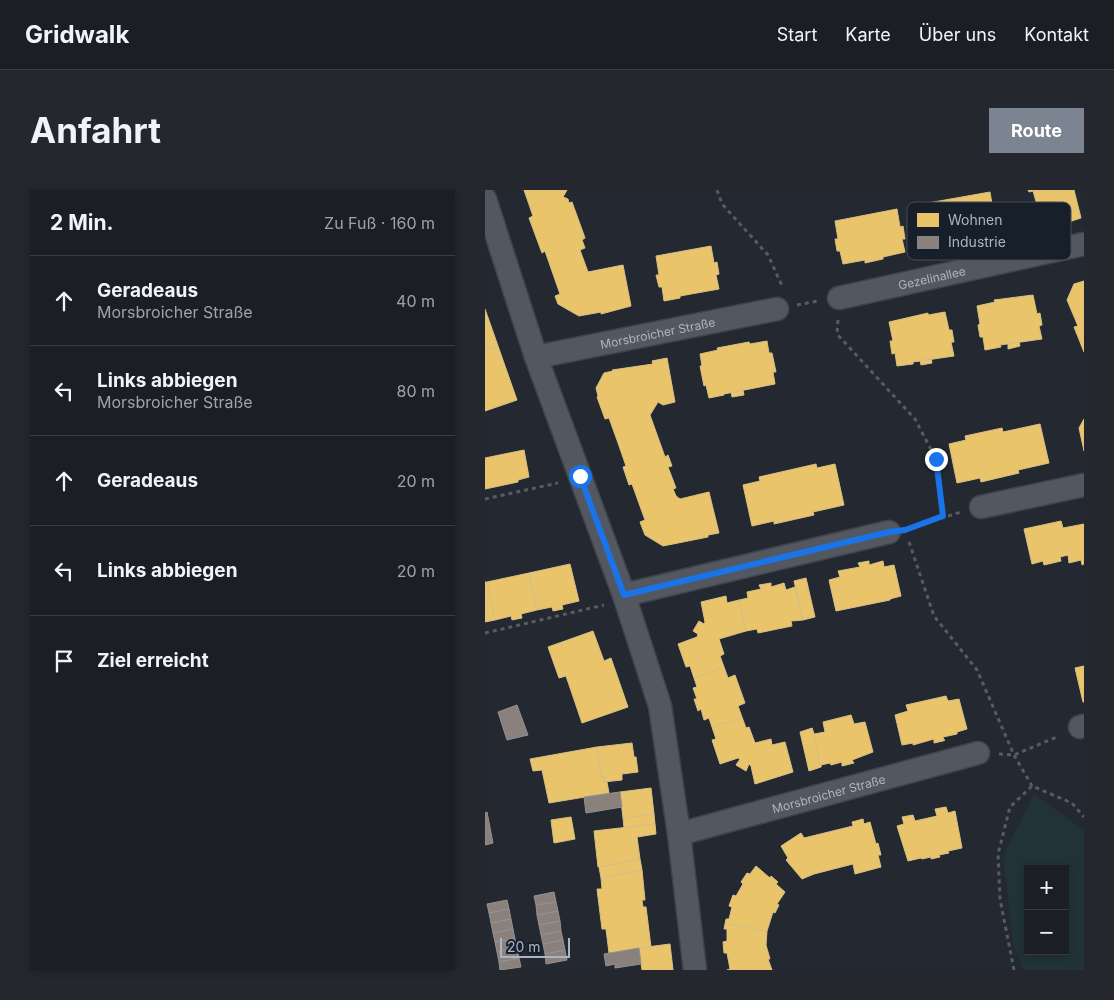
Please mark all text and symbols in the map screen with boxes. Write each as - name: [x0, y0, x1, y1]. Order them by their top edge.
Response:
- text: Gridwalk: [25, 20, 129, 49]
- text: Start: [777, 24, 817, 45]
- text: Karte: [845, 24, 891, 45]
- text: Über uns: [919, 24, 996, 45]
- text: Kontakt: [1024, 24, 1089, 45]
- button: Route: [989, 108, 1084, 153]
- text: Anfahrt: [30, 109, 161, 151]
- legend: [907, 202, 1071, 260]
- text: 2 Min.: [50, 210, 114, 235]
- text: Wohnen: [948, 211, 1002, 228]
- text: Zu Fuß · 160 m: [324, 213, 435, 233]
- text: Industrie: [948, 233, 1006, 250]
- street label: Gezelinallee: [897, 263, 967, 292]
- text: Geradeaus: [97, 279, 198, 302]
- icon: ahead: [50, 287, 78, 315]
- text: 40 m: [396, 291, 435, 311]
- text: Morsbroicher Straße: [97, 302, 253, 322]
- street label: Morsbroicher Straße: [599, 314, 716, 352]
- text: Links abbiegen: [97, 369, 238, 392]
- icon: left: [50, 377, 78, 405]
- text: 80 m: [396, 381, 435, 401]
- text: Morsbroicher Straße: [97, 392, 253, 412]
- route end: [925, 448, 948, 471]
- route start: [569, 465, 592, 488]
- icon: ahead: [50, 467, 78, 495]
- text: Geradeaus: [97, 469, 198, 492]
- text: 20 m: [397, 471, 435, 491]
- icon: left: [50, 557, 78, 585]
- text: Links abbiegen: [97, 559, 238, 582]
- text: 20 m: [397, 561, 435, 581]
- icon: arrive: [50, 647, 78, 675]
- text: Ziel erreicht: [97, 649, 209, 672]
- street label: Morsbroicher Straße: [770, 771, 887, 816]
- map controls: [1024, 865, 1069, 955]
- button: +: [1024, 865, 1069, 910]
- button: −: [1024, 910, 1069, 955]
- scale bar: [500, 935, 570, 958]
- text: 20 m: [507, 938, 541, 955]

